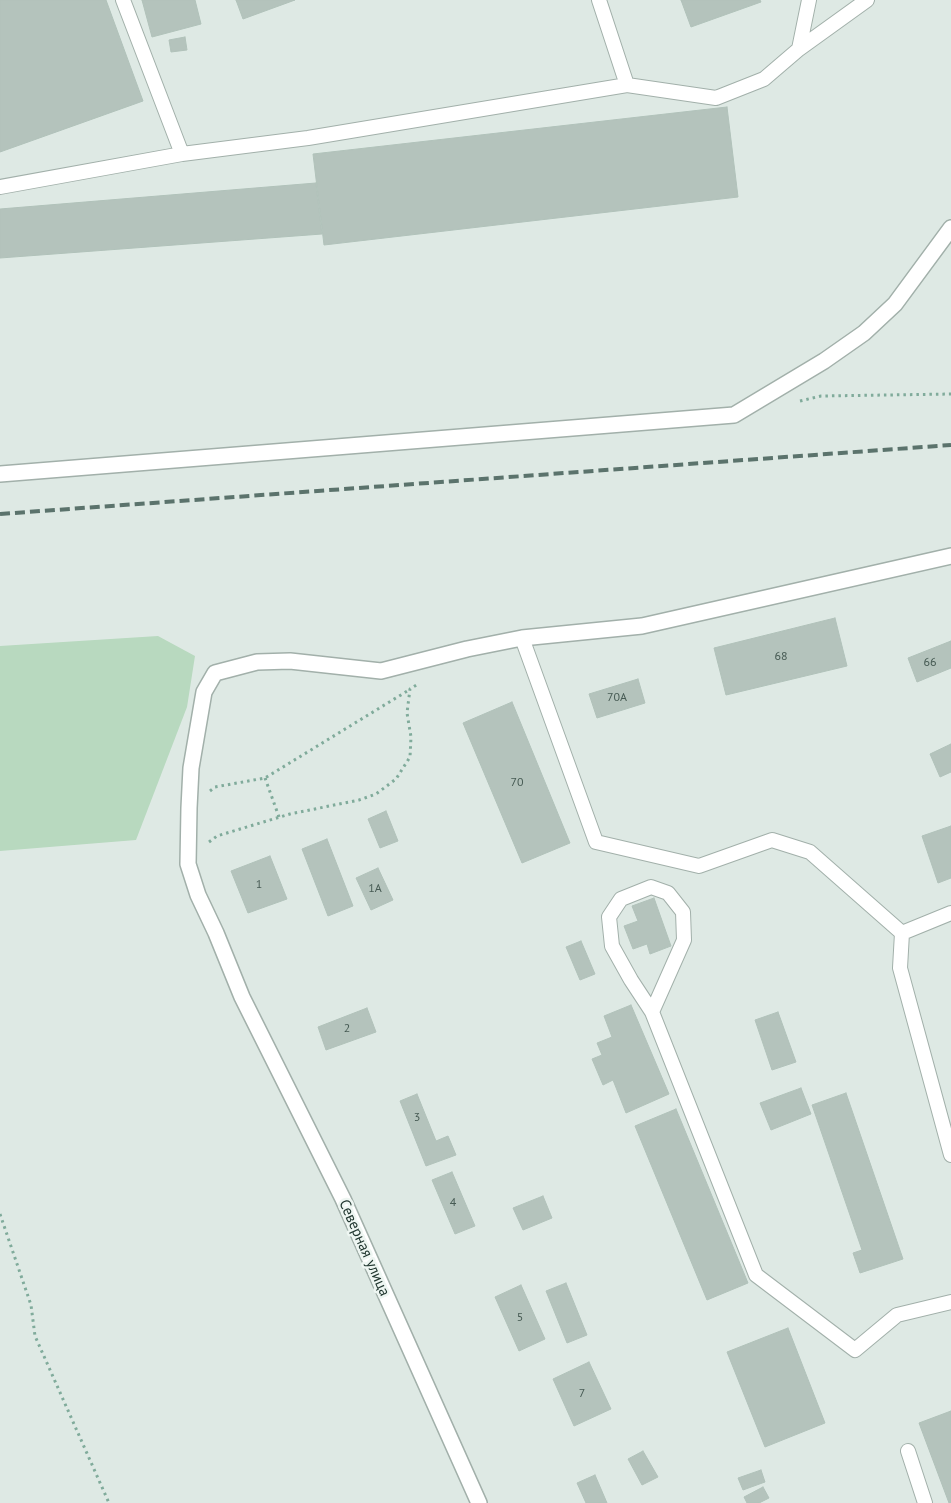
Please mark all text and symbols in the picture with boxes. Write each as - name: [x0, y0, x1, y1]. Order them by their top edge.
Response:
- house number: 68: [774, 650, 788, 664]
- house number: 66: [923, 656, 937, 670]
- house number: 70А: [607, 691, 627, 705]
- house number: 70: [510, 776, 524, 790]
- house number: 1: [256, 878, 262, 892]
- house number: 1А: [368, 882, 382, 896]
- house number: 2: [344, 1022, 350, 1036]
- house number: 3: [414, 1111, 420, 1125]
- house number: 4: [450, 1196, 456, 1210]
- street label: Северная улица: [335, 1197, 393, 1299]
- house number: 5: [517, 1311, 523, 1325]
- house number: 7: [579, 1387, 585, 1401]

